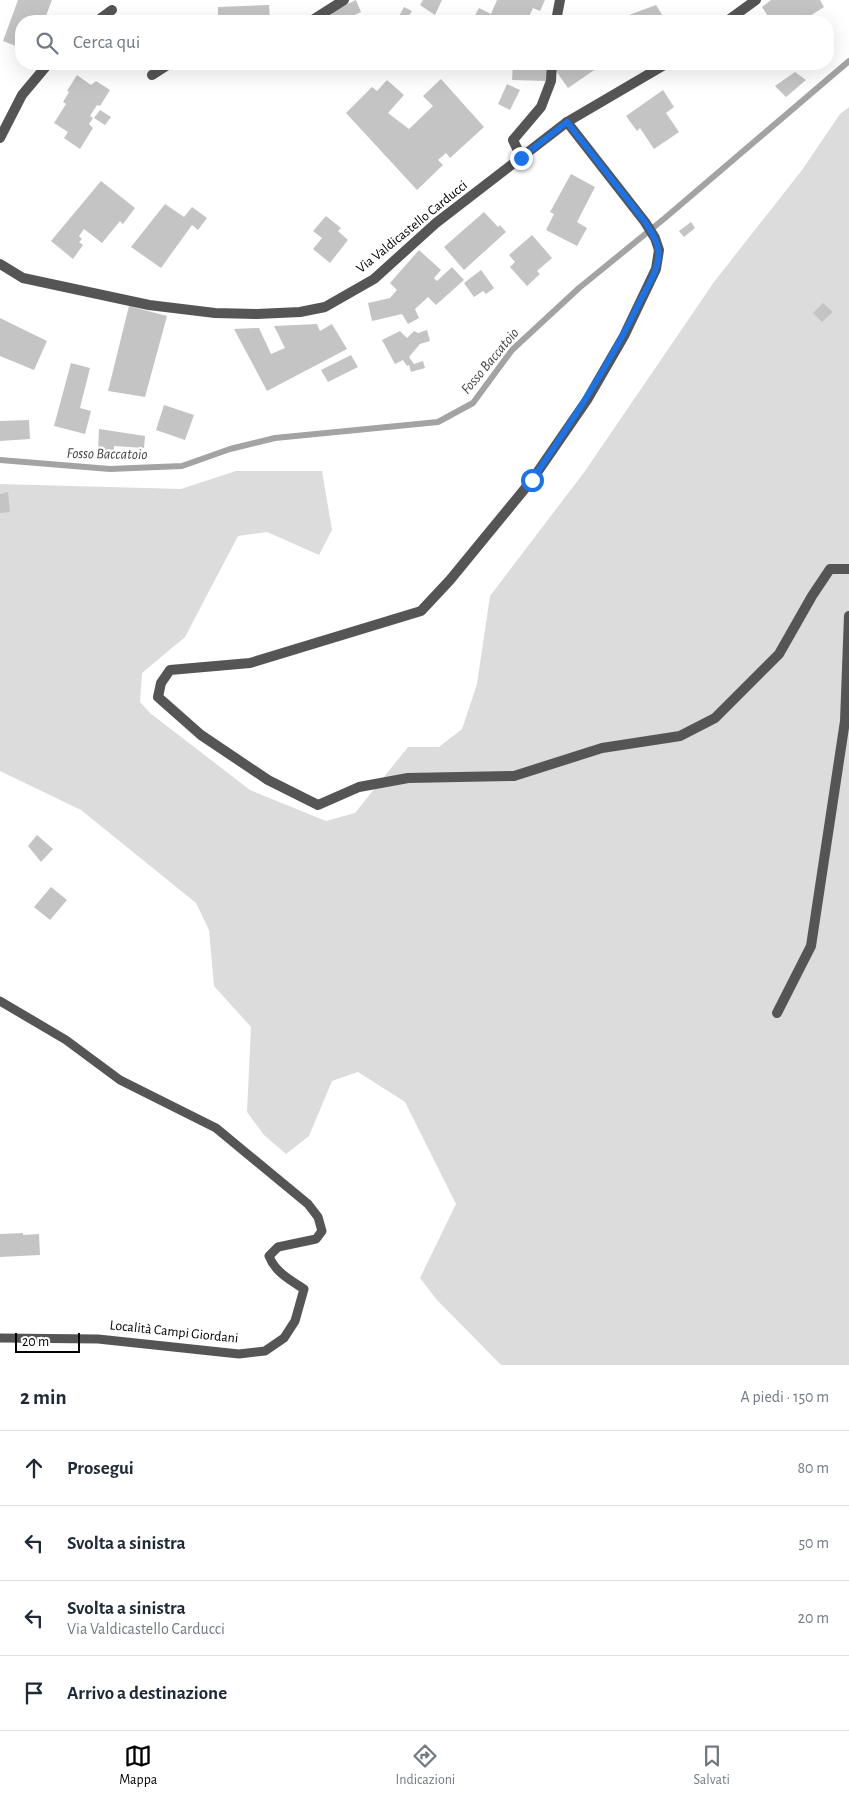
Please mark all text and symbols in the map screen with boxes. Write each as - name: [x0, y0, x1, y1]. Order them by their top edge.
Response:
- search box: [15, 15, 834, 70]
- icon: search: [33, 29, 61, 57]
- text: Cerca qui: [73, 33, 140, 52]
- route end: [510, 147, 533, 170]
- street label: Via Valdicastello Carducci: [354, 178, 470, 276]
- water label: Fosso Baccatoio: [458, 325, 522, 397]
- water label: Fosso Baccatoio: [66, 446, 148, 462]
- route start: [521, 469, 544, 492]
- street label: Località Campi Giordani: [109, 1318, 239, 1346]
- scale bar: [15, 1330, 80, 1353]
- text: 20 m: [22, 1335, 49, 1349]
- text: 2 min: [20, 1387, 67, 1408]
- text: A piedi · 150 m: [741, 1389, 829, 1405]
- icon: ahead: [20, 1454, 48, 1482]
- text: Prosegui: [67, 1459, 134, 1478]
- text: 80 m: [798, 1460, 829, 1476]
- icon: left: [20, 1529, 48, 1557]
- text: Svolta a sinistra: [67, 1534, 186, 1553]
- text: 50 m: [798, 1535, 829, 1551]
- text: Svolta a sinistra: [67, 1599, 186, 1618]
- icon: left: [20, 1604, 48, 1632]
- text: 20 m: [798, 1610, 829, 1626]
- text: Via Valdicastello Carducci: [67, 1621, 225, 1637]
- icon: arrive: [20, 1679, 48, 1707]
- text: Arrivo a destinazione: [67, 1684, 227, 1703]
- tab: Mappa: [119, 1742, 157, 1789]
- tab: Indicazioni: [396, 1742, 455, 1789]
- tab: Salvati: [694, 1742, 730, 1789]

